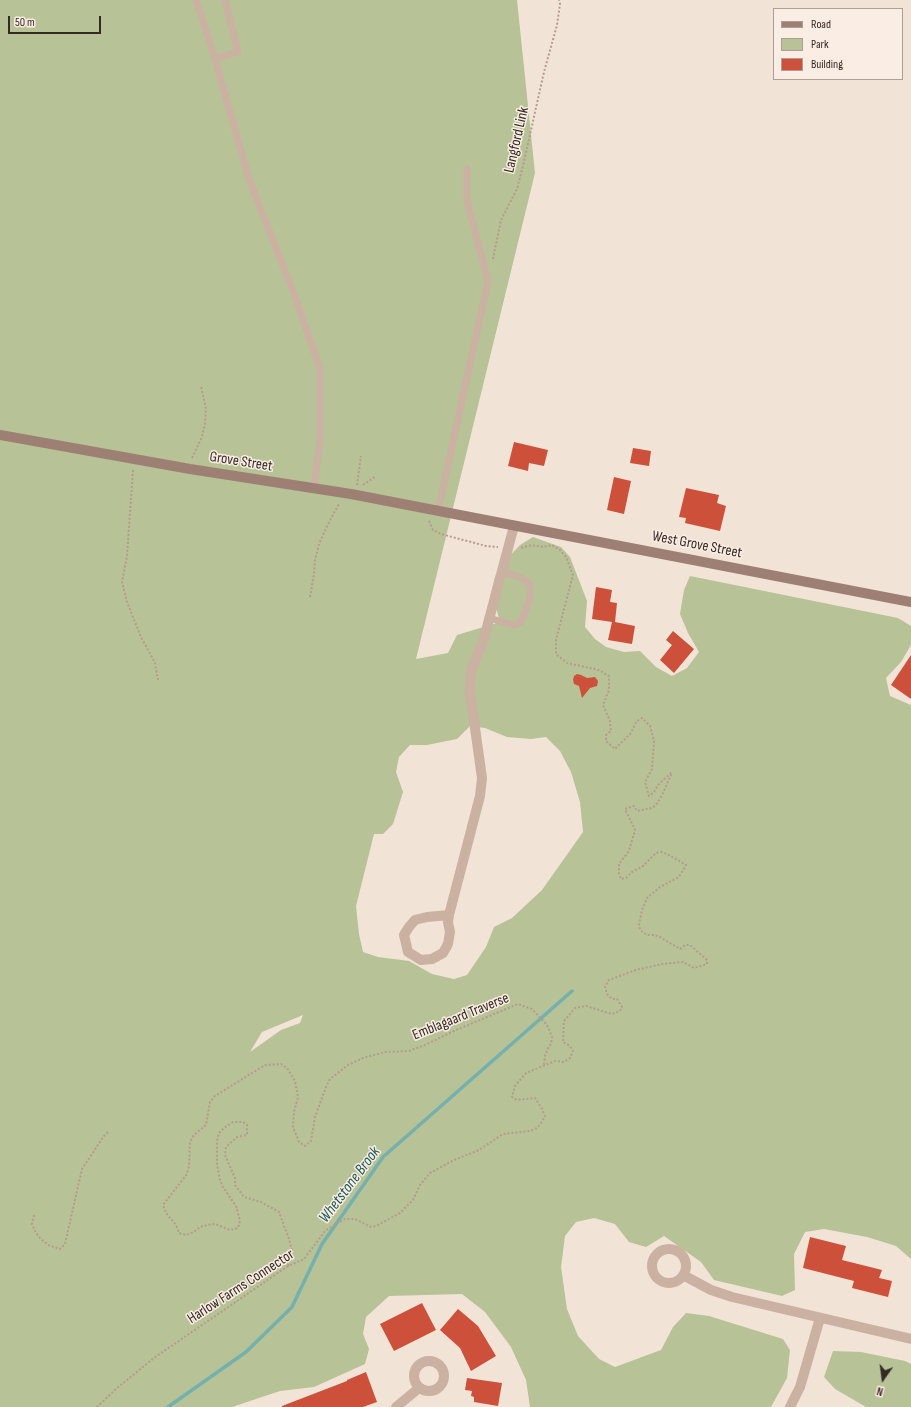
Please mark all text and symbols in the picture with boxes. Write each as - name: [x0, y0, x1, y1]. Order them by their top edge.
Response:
- scale bar: [10, 8, 103, 34]
- legend: [773, 8, 903, 80]
- text: 50 m: [15, 15, 35, 30]
- text: Road: [811, 17, 831, 32]
- text: Park: [811, 37, 829, 52]
- text: Building: [811, 57, 843, 72]
- street label: Langford Link: [501, 105, 533, 175]
- street label: Grove Street: [208, 448, 274, 476]
- street label: West Grove Street: [650, 527, 744, 563]
- street label: Emblagaard Traverse: [410, 989, 512, 1045]
- water label: Whetstone Brook: [315, 1143, 385, 1227]
- street label: Harlow Farms Connector: [184, 1246, 298, 1328]
- north arrow: [863, 1359, 903, 1399]
- text: N: [876, 1384, 884, 1398]

